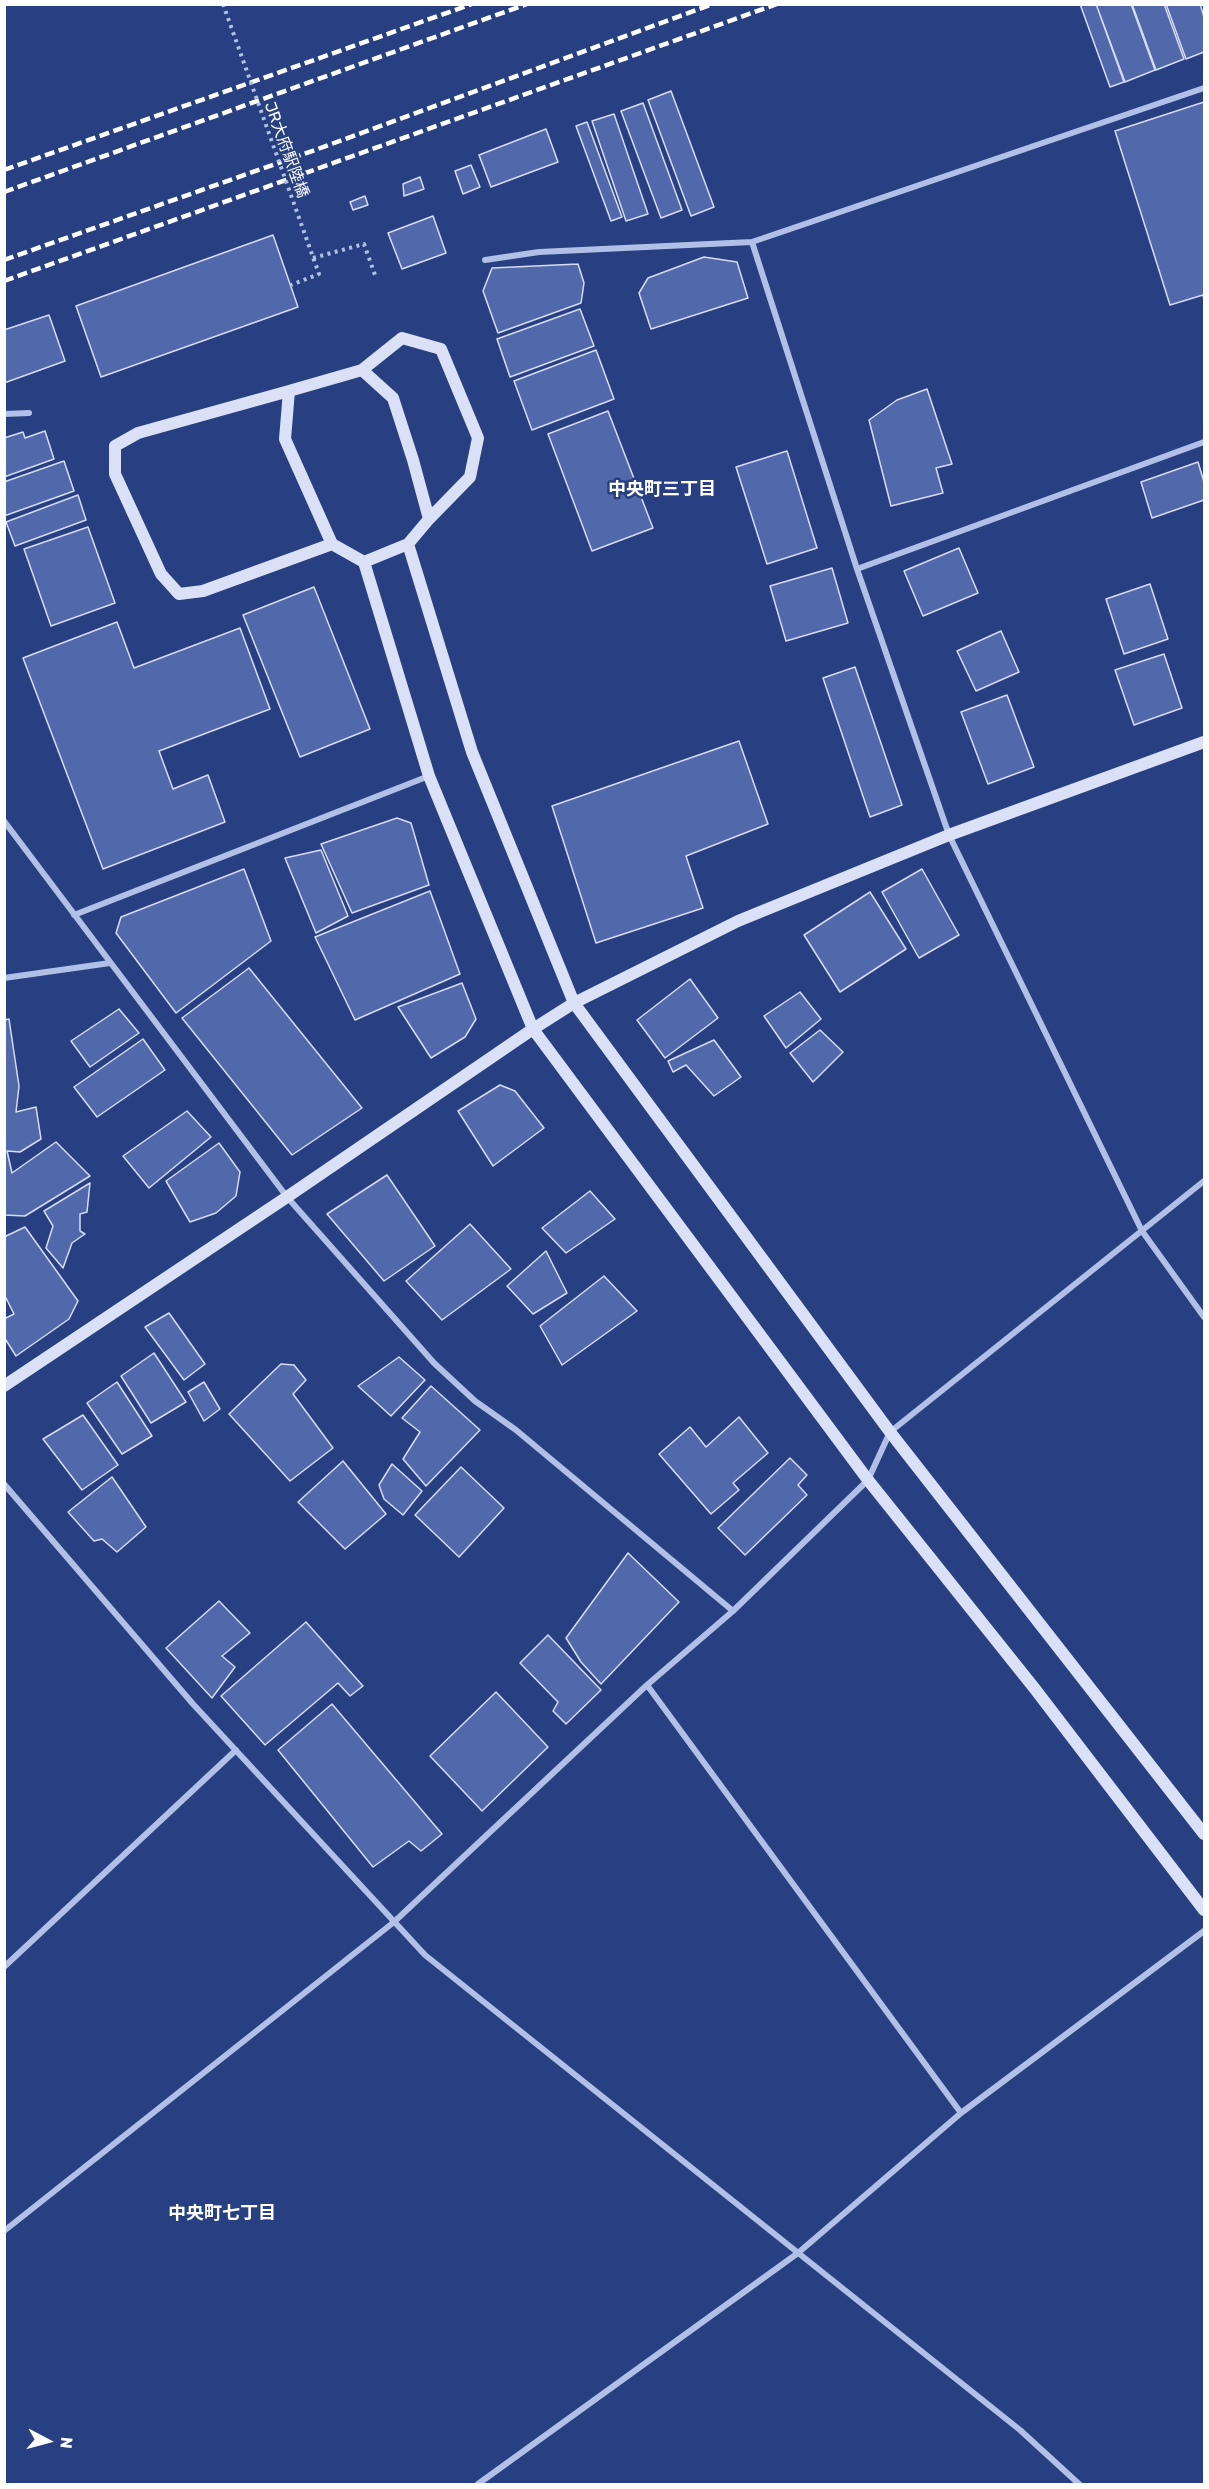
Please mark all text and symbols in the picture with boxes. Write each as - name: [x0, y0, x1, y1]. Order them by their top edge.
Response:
- street label: JR大府駅陸橋: [260, 99, 312, 201]
- district label: 中央町三丁目: [608, 479, 716, 501]
- district label: 中央町七丁目: [168, 2203, 276, 2225]
- north arrow: [18, 2411, 78, 2471]
- text: N: [56, 2436, 76, 2450]

